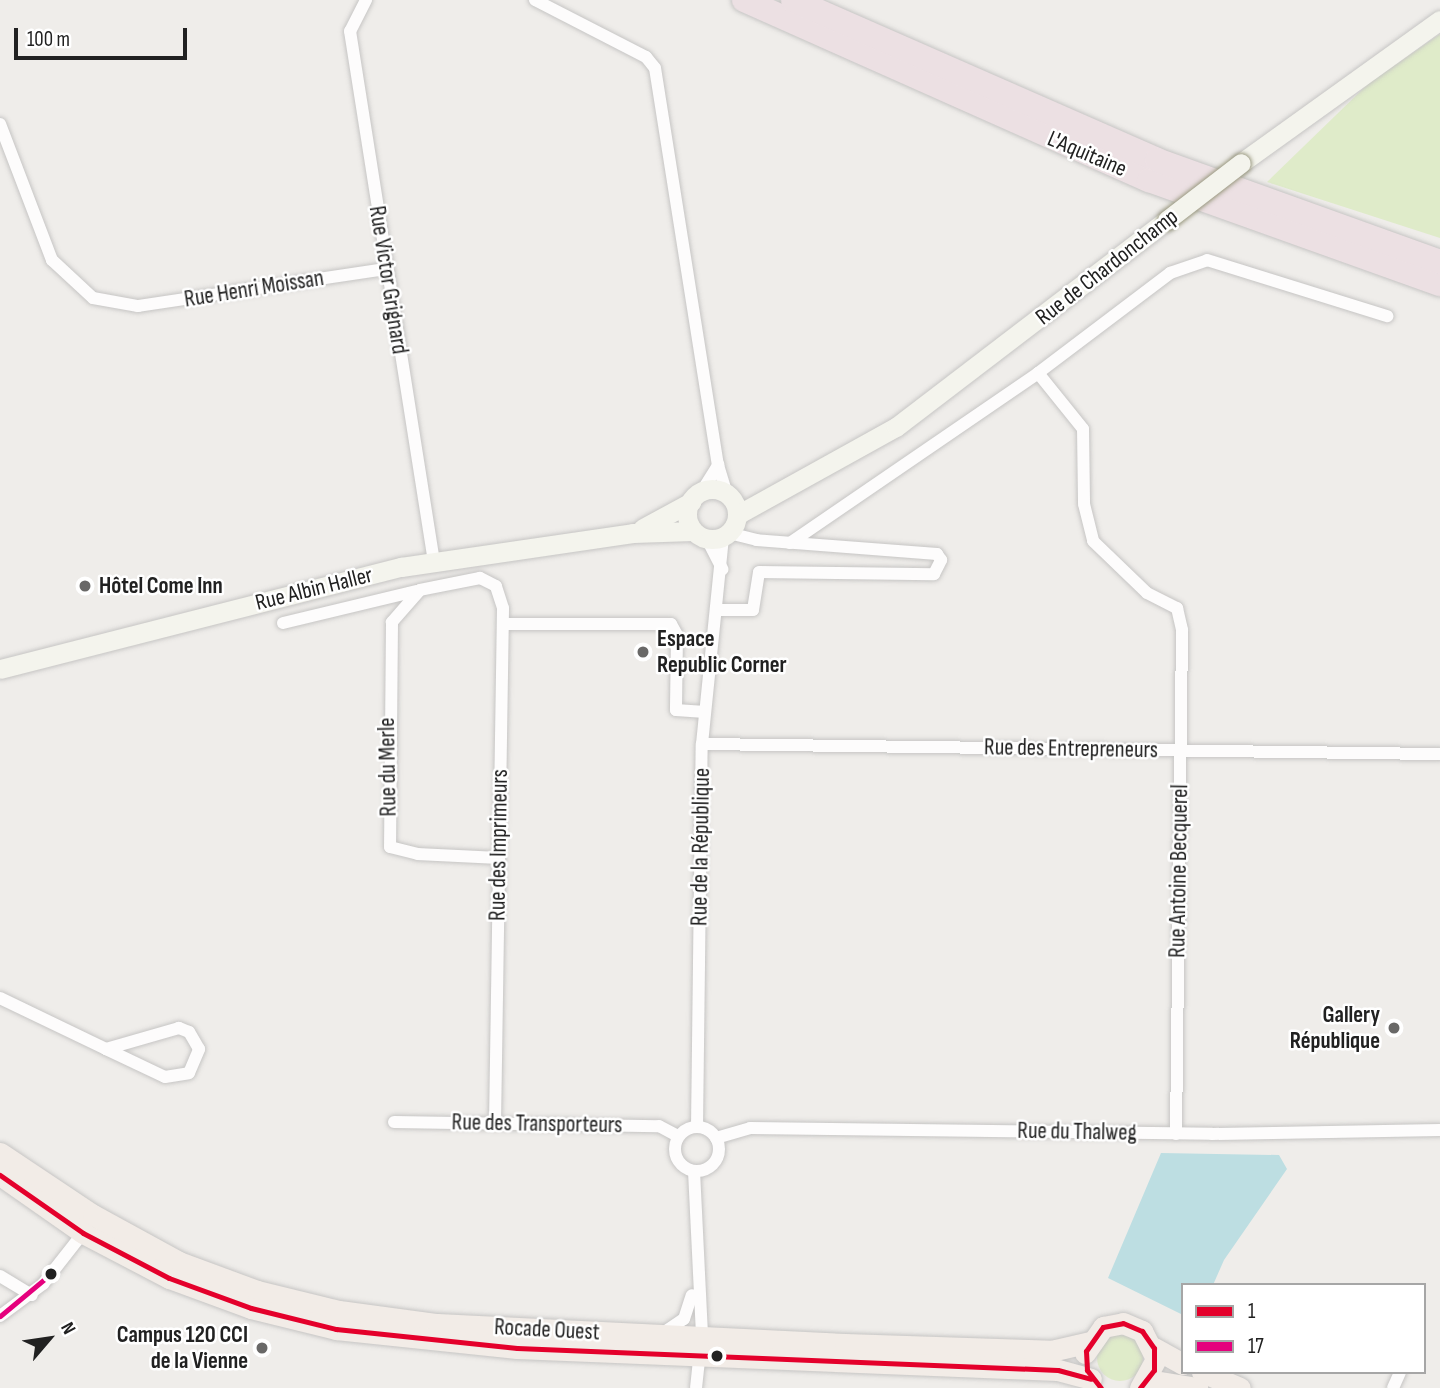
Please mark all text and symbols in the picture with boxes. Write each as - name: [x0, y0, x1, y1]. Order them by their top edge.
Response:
- scale bar: [18, 14, 191, 58]
- text: 100 m: [27, 27, 70, 52]
- street label: L'Aquitaine: [1043, 125, 1131, 183]
- street label: Rue de Chardonchamp: [1030, 203, 1184, 331]
- street label: Rue Victor Grignard: [363, 204, 413, 356]
- street label: Rue Henri Moissan: [182, 264, 326, 314]
- street label: Rue Albin Haller: [253, 561, 375, 617]
- place label: Hôtel Come Inn: [99, 572, 223, 600]
- marker: Hôtel Come Inn: [77, 578, 93, 594]
- place label: Espace Republic Corner: [657, 625, 787, 679]
- marker: Espace Republic Corner: [635, 644, 651, 660]
- street label: Rue du Merle: [373, 717, 403, 817]
- street label: Rue des Entrepreneurs: [984, 734, 1158, 764]
- street label: Rue de la République: [686, 768, 716, 926]
- street label: Rue des Imprimeurs: [484, 769, 514, 921]
- street label: Rue Antoine Becquerel: [1164, 784, 1194, 958]
- place label: Gallery République: [1290, 1001, 1380, 1055]
- marker: Gallery République: [1386, 1020, 1402, 1036]
- street label: Rue des Transporteurs: [451, 1109, 623, 1139]
- street label: Rue du Thalweg: [1017, 1117, 1137, 1147]
- unlabelled marker: [44, 1267, 58, 1281]
- legend: [1181, 1283, 1426, 1374]
- text: 1: [1248, 1299, 1255, 1324]
- north arrow: [14, 1304, 84, 1374]
- street label: Rocade Ouest: [494, 1313, 600, 1347]
- text: N: [55, 1319, 80, 1339]
- place label: Campus 120 CCI de la Vienne: [117, 1321, 248, 1375]
- text: 17: [1248, 1334, 1264, 1359]
- marker: Campus 120 CCI de la Vienne: [254, 1340, 270, 1356]
- unlabelled marker: [710, 1349, 724, 1363]

